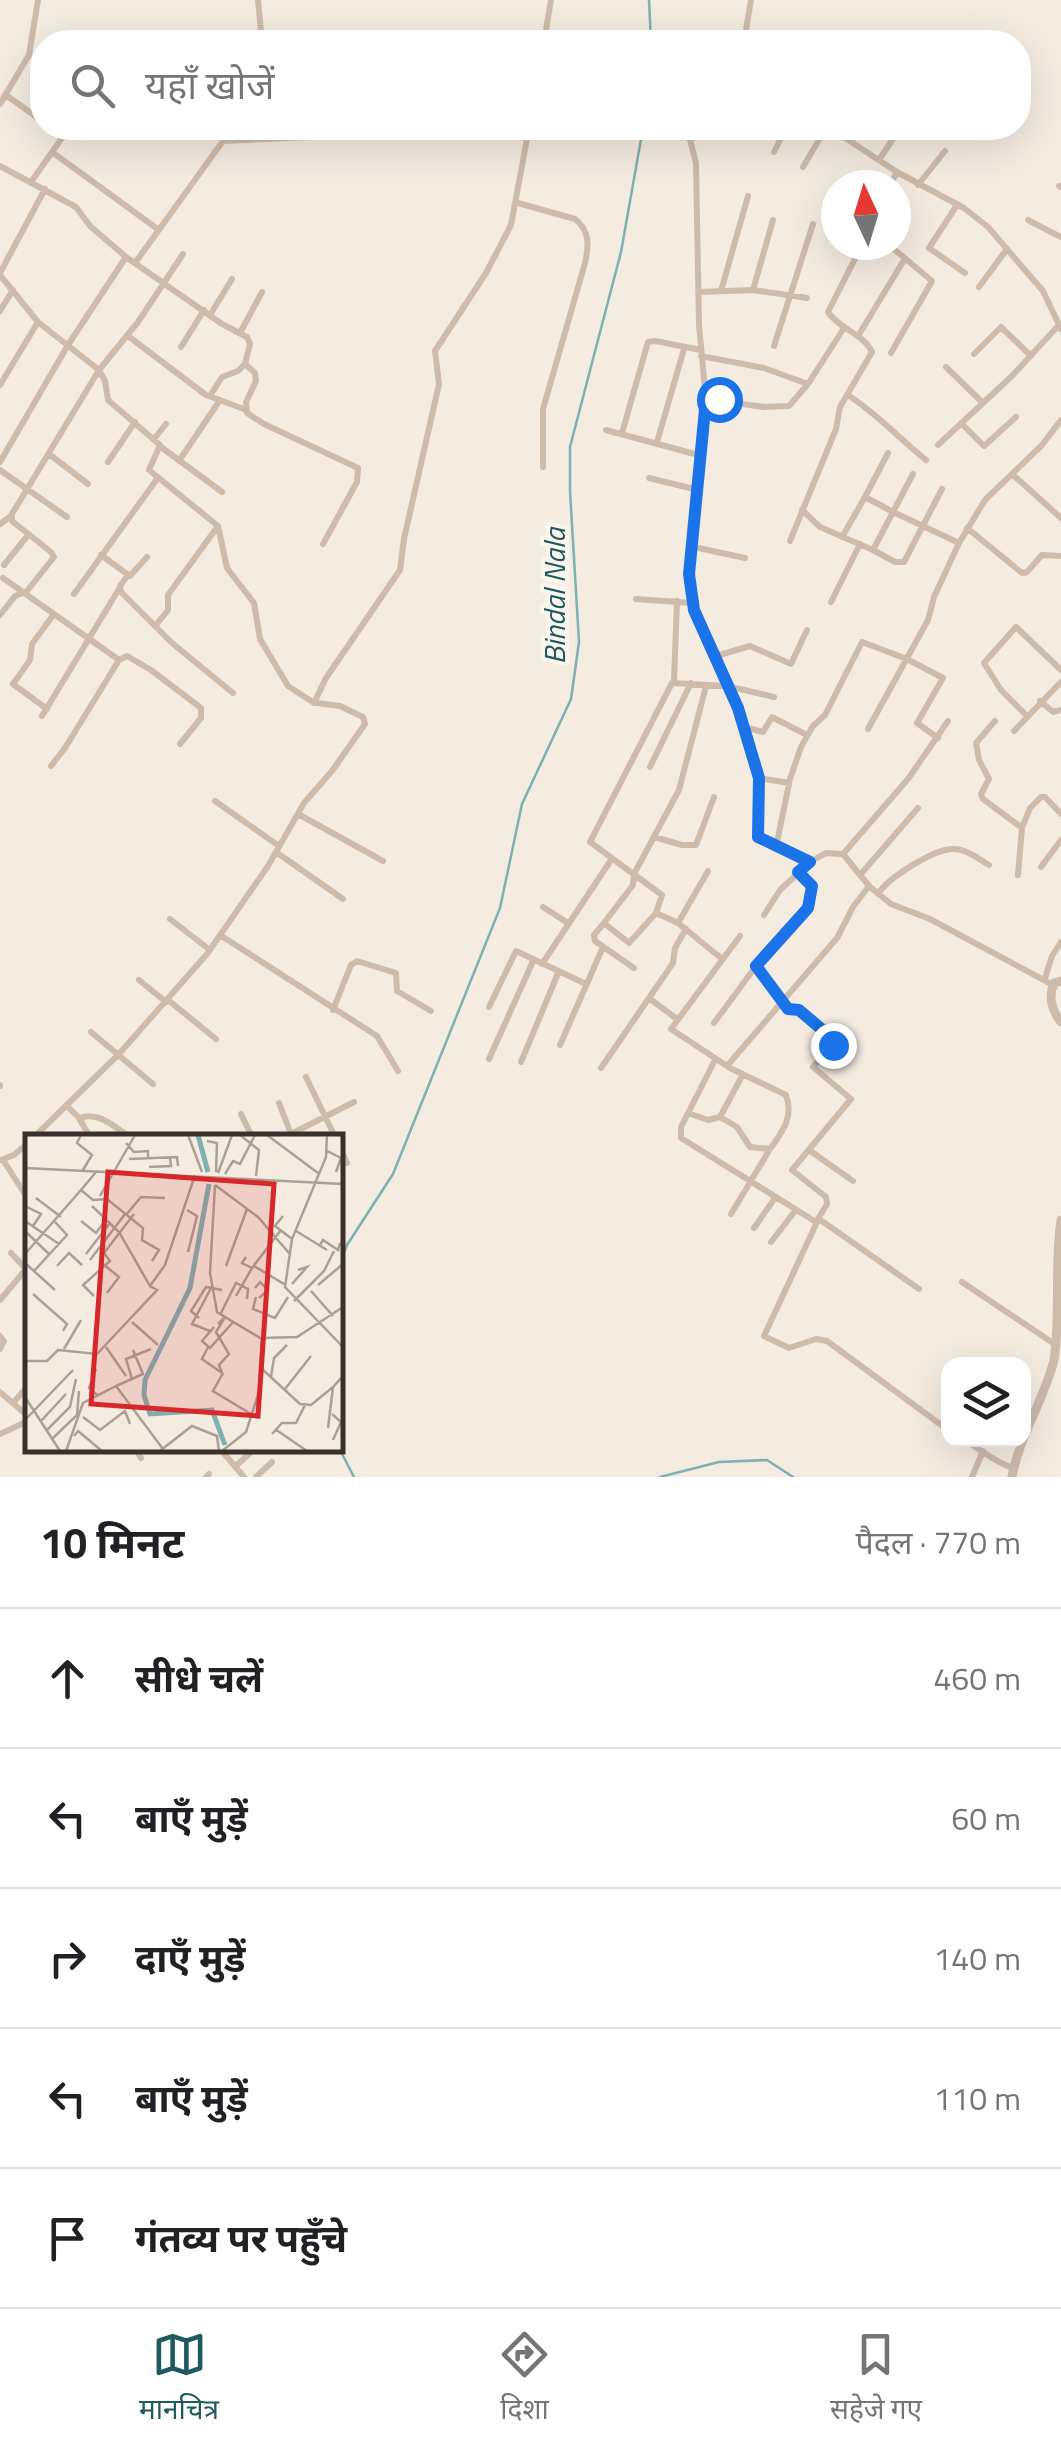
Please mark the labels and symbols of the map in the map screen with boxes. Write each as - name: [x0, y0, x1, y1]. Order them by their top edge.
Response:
- north arrow: [821, 170, 911, 260]
- route start: [697, 377, 743, 423]
- water label: Bindal Nala: [531, 526, 577, 664]
- route end: [811, 1023, 857, 1069]
- inset map: [25, 1134, 342, 1452]

